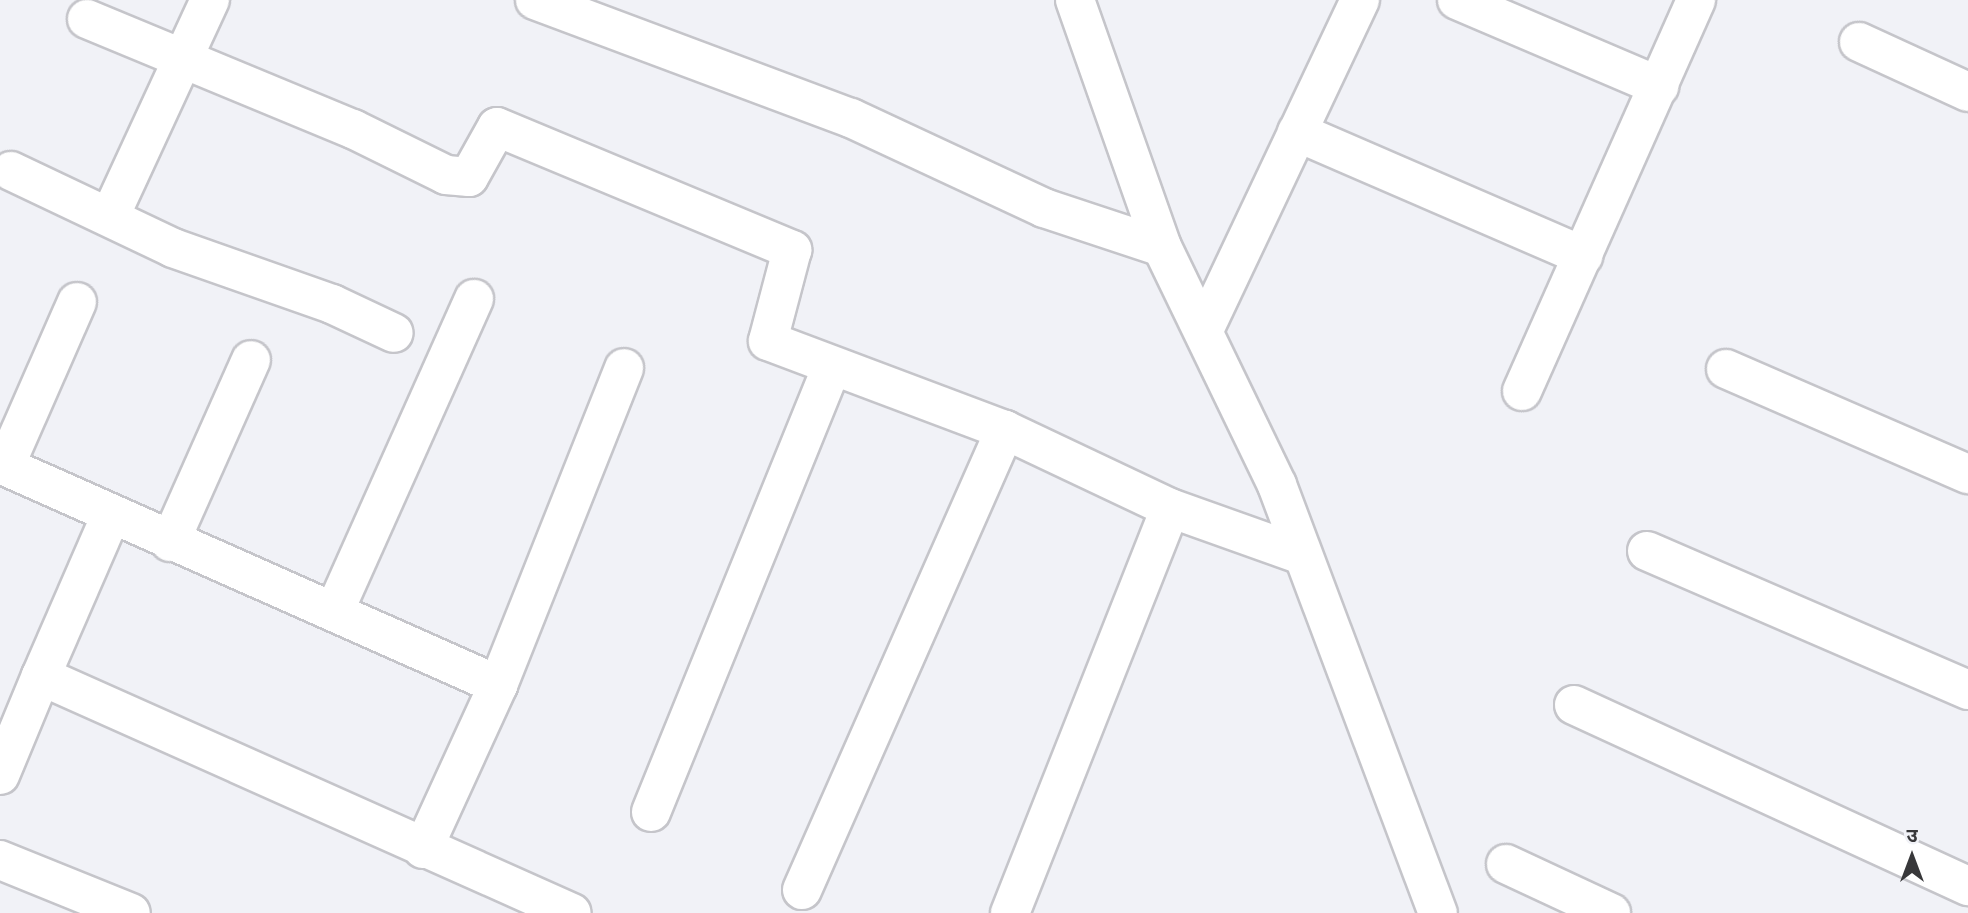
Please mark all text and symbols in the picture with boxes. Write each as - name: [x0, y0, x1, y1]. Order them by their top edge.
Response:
- north arrow: [1877, 822, 1947, 892]
- text: उ: [1906, 824, 1918, 847]

